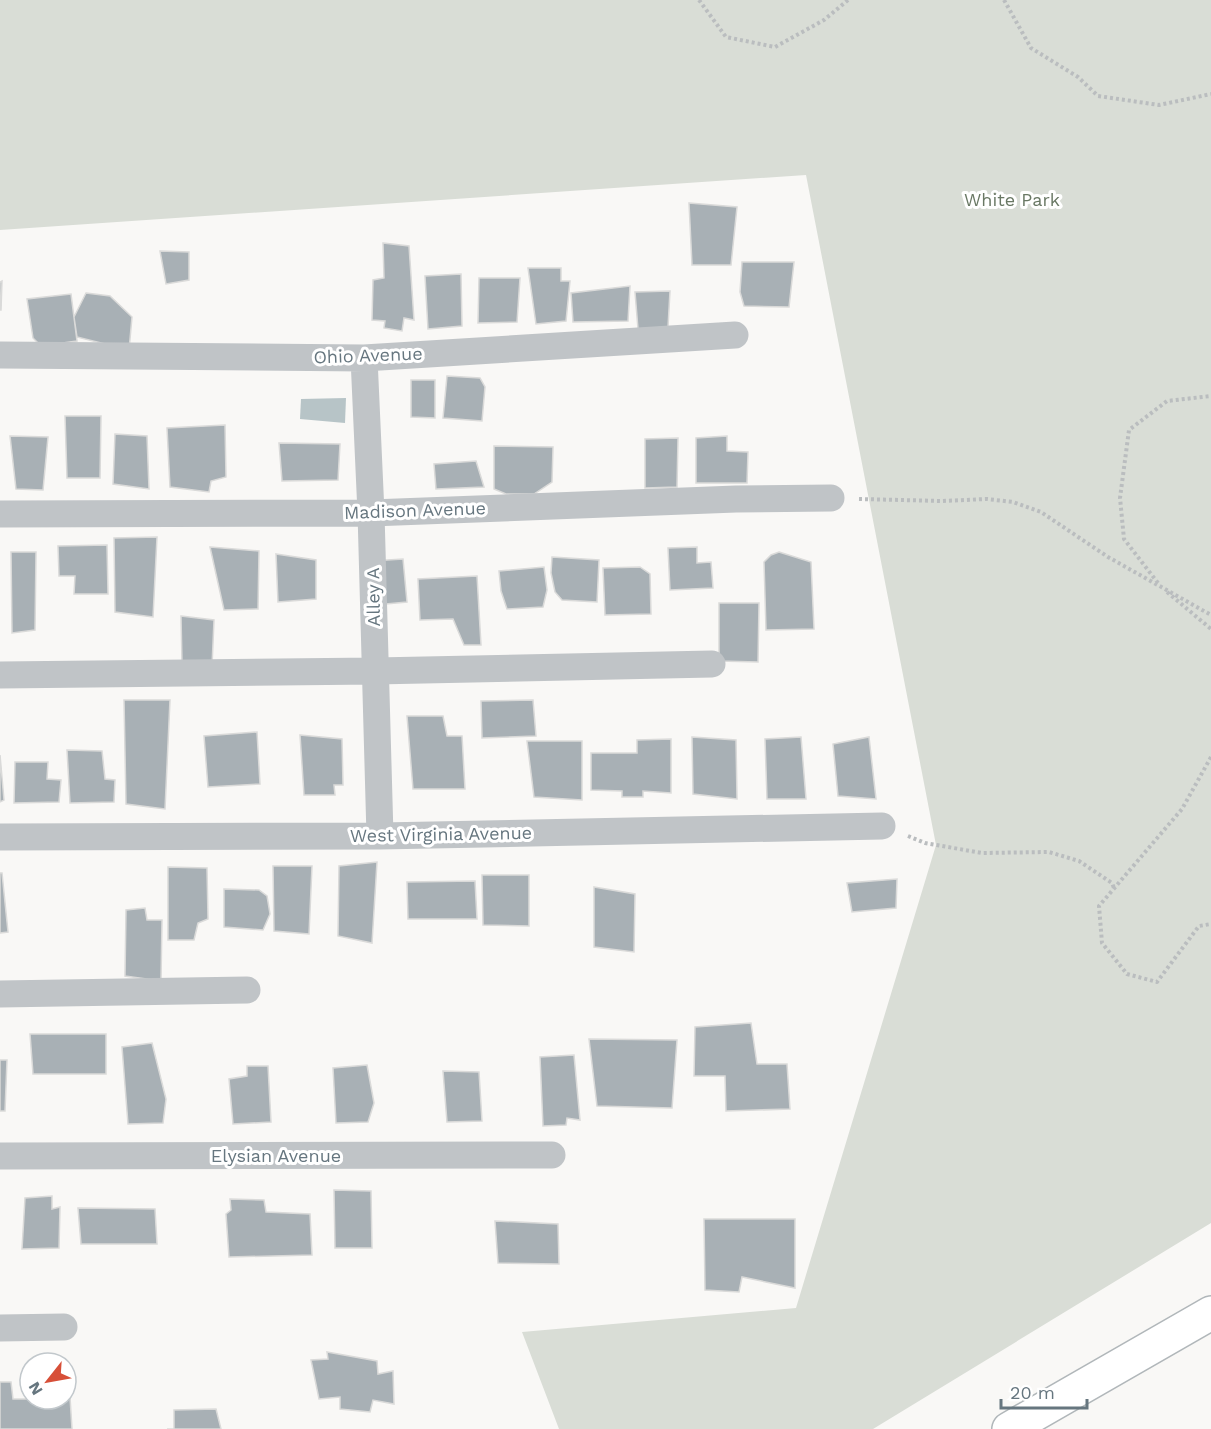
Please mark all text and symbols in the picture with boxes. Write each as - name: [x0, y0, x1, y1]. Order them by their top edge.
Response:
- park label: White Park: [964, 189, 1060, 210]
- street label: Ohio Avenue: [313, 343, 423, 367]
- street label: Madison Avenue: [344, 497, 486, 523]
- street label: Alley A: [362, 567, 384, 627]
- street label: West Virginia Avenue: [350, 822, 532, 846]
- street label: Elysian Avenue: [211, 1145, 341, 1166]
- north arrow: [18, 1351, 78, 1411]
- scale bar: [1001, 1372, 1086, 1410]
- text: N: [24, 1378, 47, 1398]
- text: 20 m: [1010, 1382, 1055, 1403]

